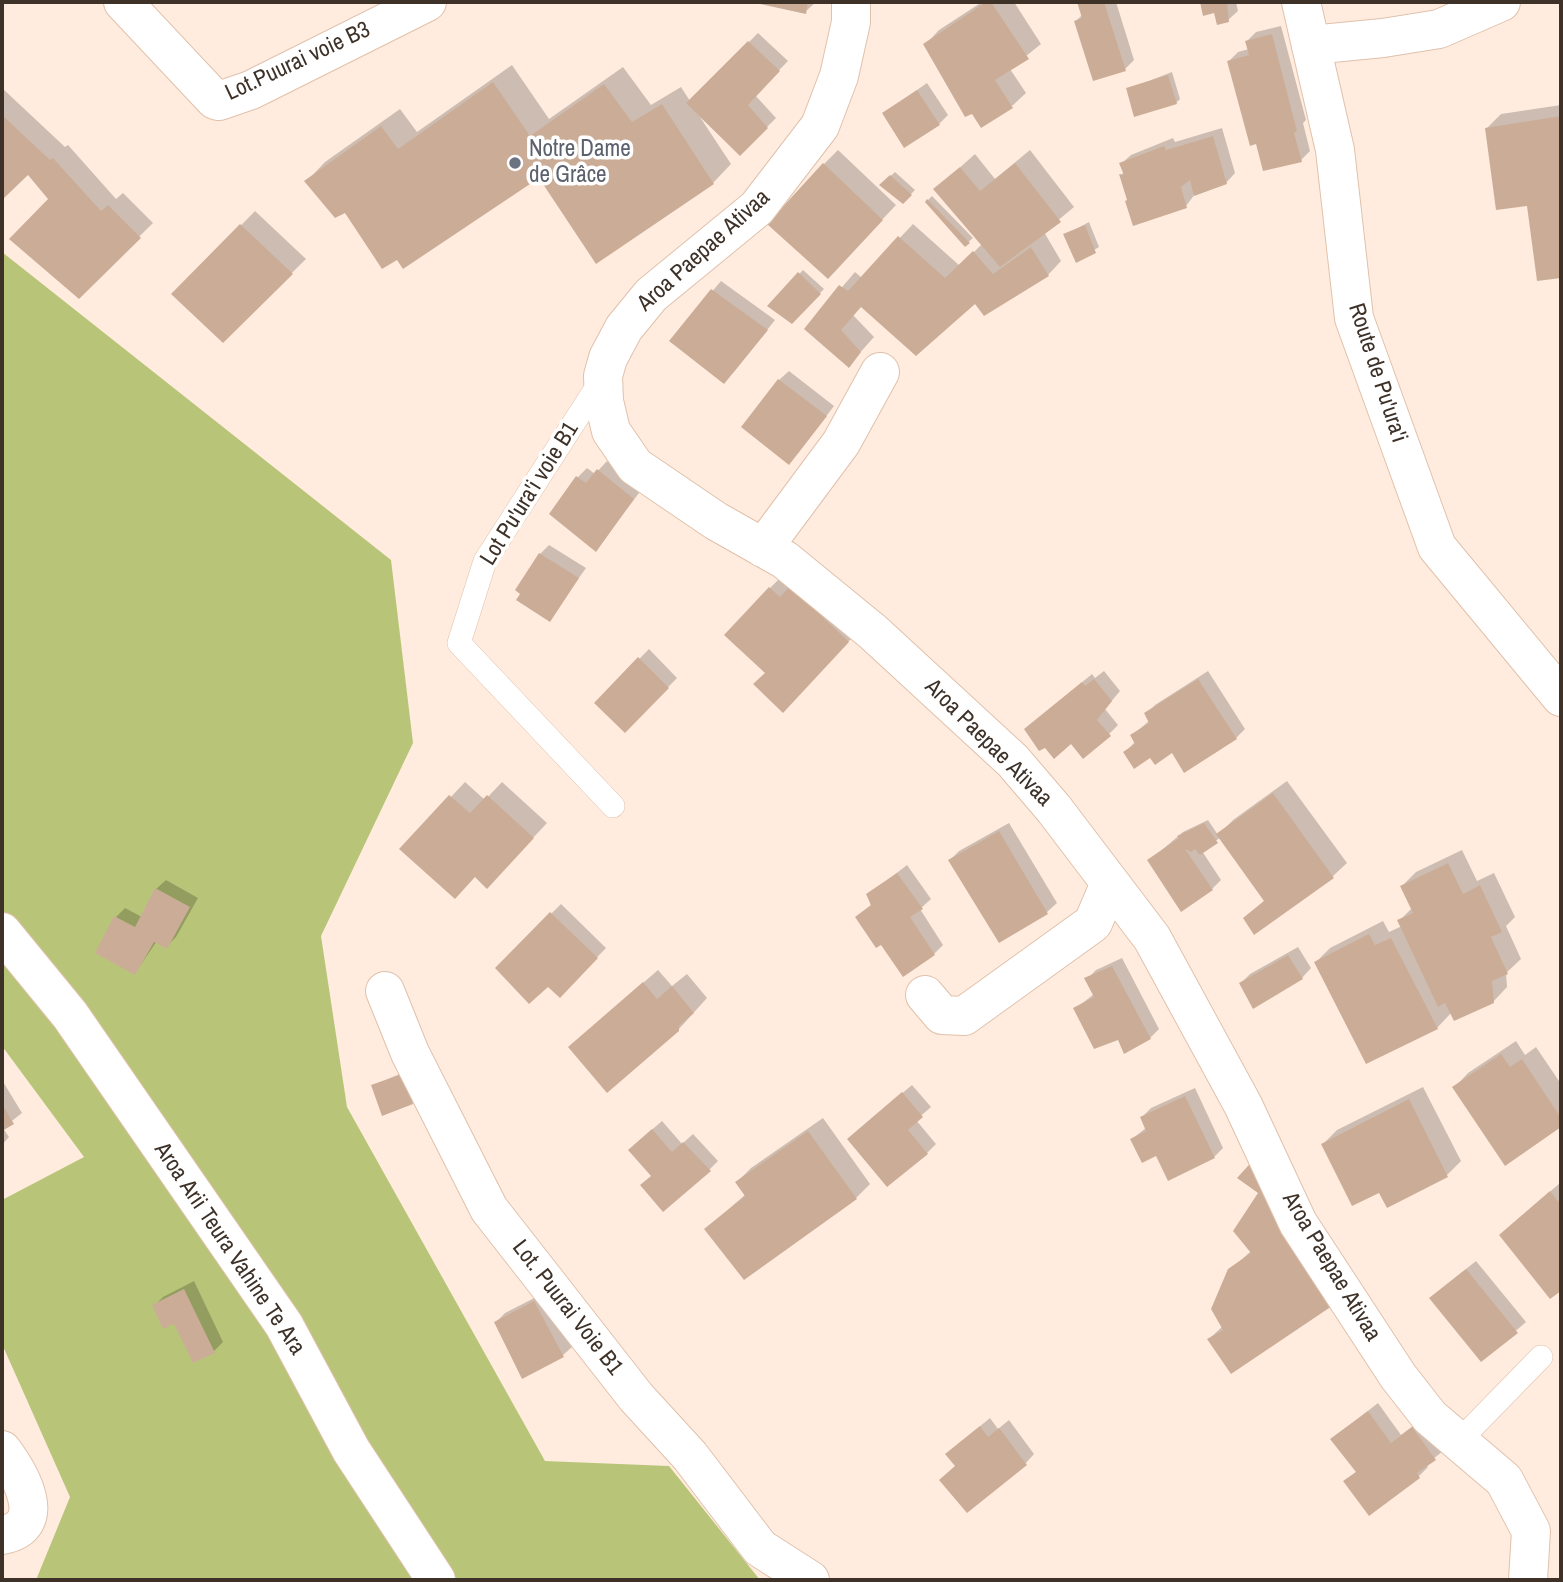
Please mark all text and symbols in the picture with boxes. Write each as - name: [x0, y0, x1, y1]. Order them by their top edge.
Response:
- street label: Lot.Puurai voie B3: [221, 16, 375, 108]
- place label: Notre Dame de Grâce: [529, 136, 631, 190]
- marker: Notre Dame de Grâce: [507, 155, 523, 171]
- street label: Aroa Paepae Ativaa: [632, 184, 776, 318]
- street label: Route de Pu'ura'i: [1342, 300, 1412, 446]
- street label: Lot Pu'ura'i voie B1: [475, 417, 585, 571]
- street label: Aroa Paepae Ativaa: [919, 674, 1057, 812]
- street label: Aroa Arii Teura Vahine Te Ara: [148, 1138, 310, 1360]
- street label: Aroa Paepae Ativaa: [1276, 1188, 1386, 1346]
- street label: Lot. Puurai Voie B1: [506, 1235, 628, 1381]

